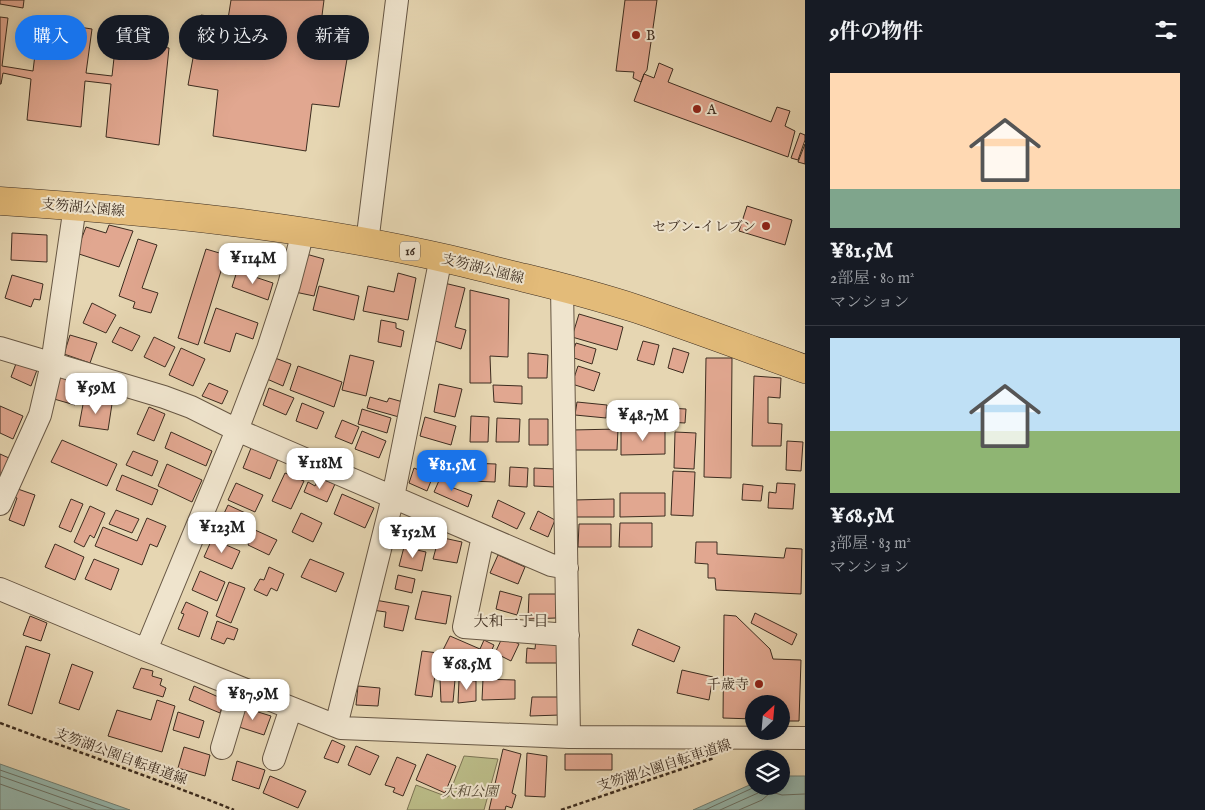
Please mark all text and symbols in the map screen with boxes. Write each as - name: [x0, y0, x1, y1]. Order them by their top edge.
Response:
- chip: 購入: [15, 15, 87, 60]
- chip: 賃貸: [97, 15, 169, 60]
- chip: 絞り込み: [179, 15, 287, 60]
- chip: 新着: [297, 15, 369, 60]
- icon: filters: [1152, 16, 1180, 44]
- text: 9件の物件: [830, 19, 923, 46]
- place label: B: [646, 27, 655, 45]
- marker: B: [630, 29, 642, 41]
- place label: A: [706, 101, 717, 119]
- marker: A: [691, 103, 703, 115]
- icon: home: [960, 105, 1050, 195]
- street label: 支笏湖公園線: [40, 195, 126, 221]
- place label: セブン-イレブン: [653, 218, 756, 236]
- marker: セブン-イレブン: [760, 220, 772, 232]
- text: ¥81.5M: [830, 238, 893, 265]
- pin: ¥114M: [218, 242, 288, 285]
- road number: 16: [400, 242, 420, 260]
- text: ¥114M: [230, 249, 276, 269]
- street label: 支笏湖公園線: [440, 250, 526, 288]
- text: 2部屋 · 80 m²: [830, 269, 914, 289]
- text: マンション: [830, 293, 909, 313]
- icon: home: [960, 371, 1050, 461]
- pin: ¥59M: [66, 372, 126, 415]
- text: ¥59M: [76, 379, 116, 399]
- pin: ¥48.7M: [602, 400, 684, 442]
- text: ¥48.7M: [618, 406, 668, 426]
- pin: ¥118M: [285, 448, 355, 490]
- pin: ¥81.5M: [411, 450, 493, 492]
- text: ¥118M: [298, 454, 342, 474]
- text: ¥81.5M: [428, 456, 476, 476]
- text: ¥68.5M: [830, 503, 894, 530]
- pin: ¥123M: [187, 512, 257, 554]
- pin: ¥152M: [378, 516, 448, 559]
- text: ¥123M: [199, 518, 245, 538]
- text: ¥152M: [390, 523, 436, 543]
- text: 3部屋 · 83 m²: [830, 534, 911, 554]
- text: マンション: [830, 558, 909, 578]
- district label: 大和一丁目: [473, 612, 549, 631]
- pin: ¥68.5M: [426, 648, 508, 691]
- text: ¥68.5M: [443, 655, 491, 675]
- place label: 千歳寺: [707, 676, 749, 694]
- pin: ¥87.9M: [212, 678, 294, 721]
- marker: 千歳寺: [753, 678, 765, 690]
- text: ¥87.9M: [228, 685, 278, 705]
- north arrow: [745, 695, 790, 740]
- map controls: [745, 695, 790, 795]
- street label: 支笏湖公園自転車道線: [52, 725, 190, 789]
- street label: 支笏湖公園自転車道線: [595, 736, 734, 796]
- button: layers: [745, 750, 790, 795]
- park label: 大和公園: [442, 783, 500, 801]

